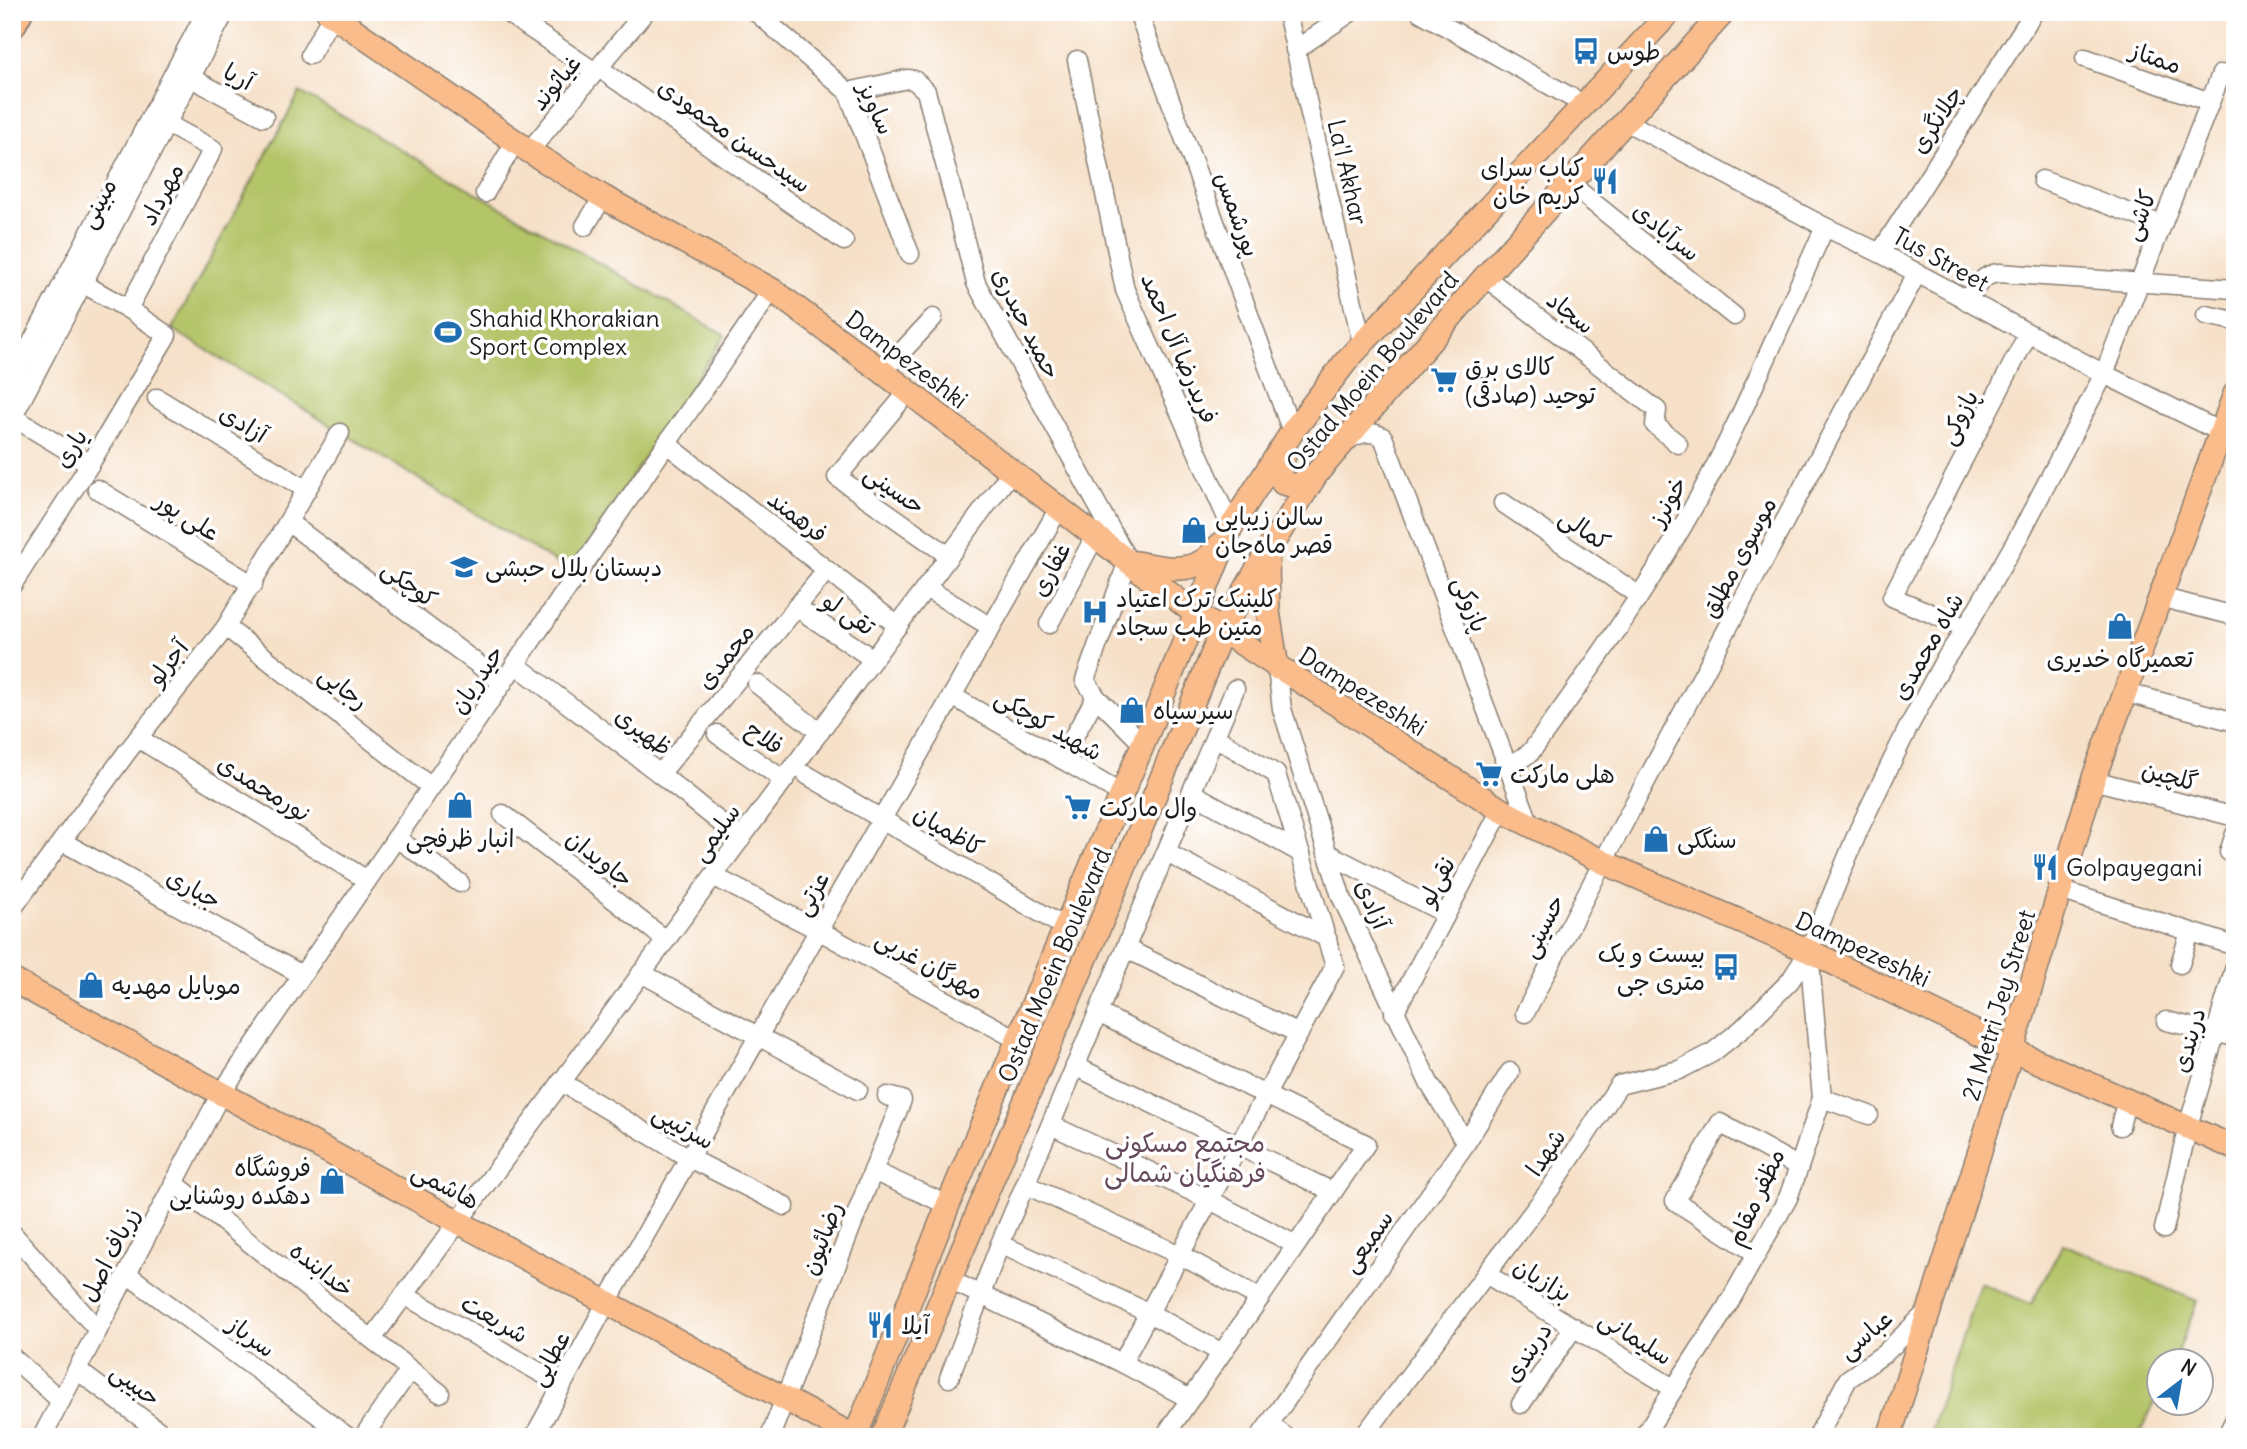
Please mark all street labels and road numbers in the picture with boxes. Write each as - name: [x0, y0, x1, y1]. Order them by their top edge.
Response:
- street label: ممتاز: [2125, 34, 2185, 80]
- street label: غیاثوند: [523, 48, 588, 117]
- street label: آریا: [219, 56, 260, 97]
- street label: سیدحسن محمودی: [652, 71, 817, 200]
- street label: ساویز: [850, 75, 902, 140]
- street label: چلانگری: [1903, 79, 1970, 159]
- street label: La'l Akhar: [1321, 116, 1375, 228]
- street label: مهرداد: [132, 158, 190, 230]
- street label: پورشمس: [1208, 167, 1267, 261]
- street label: مبینی: [71, 173, 123, 234]
- street label: کاشی: [2116, 185, 2163, 245]
- street label: سرآبادی: [1627, 195, 1707, 267]
- street label: Tus Street: [1888, 220, 1994, 298]
- street label: حمید حیدری: [986, 262, 1068, 384]
- street label: Ostad Moein Boulevard: [1279, 265, 1465, 477]
- street label: فریدرضا آل احمد: [1135, 268, 1225, 428]
- street label: سجاد: [1541, 284, 1601, 340]
- street label: Dampezeshki: [840, 303, 974, 415]
- street label: پازوکی: [1932, 385, 1985, 450]
- street label: آزادی: [215, 397, 274, 449]
- street label: یاری: [46, 423, 94, 473]
- street label: حسینی: [858, 457, 931, 521]
- street label: خونرز: [1640, 471, 1694, 533]
- street label: فرهمند: [762, 483, 834, 549]
- street label: علی پور: [148, 484, 226, 548]
- street label: موسوی مطلق: [1694, 491, 1783, 623]
- street label: کمالی: [1553, 501, 1616, 558]
- street label: غفاری: [1023, 537, 1077, 601]
- street label: کوچکی: [376, 553, 444, 614]
- street label: پازوکی: [1446, 572, 1495, 637]
- street label: تقی لو: [815, 584, 882, 644]
- street label: شاه محمدی: [1884, 587, 1970, 705]
- street label: محمدی: [689, 617, 761, 695]
- street label: آجرلو: [139, 632, 196, 692]
- street label: حیدریان: [442, 639, 510, 719]
- street label: Dampezeshki: [1294, 640, 1432, 742]
- street label: رجایی: [313, 658, 375, 716]
- street label: شهید کوچکی: [989, 681, 1108, 768]
- street label: ظهیری: [610, 700, 678, 762]
- street label: فلاح: [739, 713, 790, 762]
- street label: نورمحمدی: [212, 747, 318, 829]
- street label: گلچین: [2138, 753, 2201, 798]
- street label: سلیمی: [684, 797, 747, 868]
- street label: کاظمیان: [909, 798, 989, 862]
- street label: جاویدان: [561, 823, 639, 893]
- street label: Ostad Moein Boulevard: [991, 843, 1117, 1087]
- street label: نقی‌لو: [1410, 851, 1463, 913]
- street label: جباری: [162, 861, 226, 915]
- street label: عزتی: [786, 866, 836, 921]
- street label: آزادی: [1349, 875, 1397, 934]
- street label: حسینی: [1513, 889, 1572, 963]
- street label: Dampezeshki: [1791, 905, 1935, 993]
- street label: 21 Metri Jey Street: [1955, 906, 2041, 1104]
- street label: مهرگان غربی: [870, 922, 989, 1007]
- street label: دربندی: [2164, 1004, 2212, 1076]
- street label: سرتیپی: [647, 1096, 720, 1156]
- street label: شهدا: [1518, 1123, 1572, 1181]
- street label: مظفر مقام: [1719, 1143, 1794, 1252]
- street label: هاشمی: [407, 1155, 485, 1216]
- street label: رضائیون: [793, 1197, 850, 1279]
- street label: زرباف اصل: [72, 1202, 146, 1306]
- street label: سمیعی: [1335, 1204, 1400, 1279]
- street label: خدابنده: [284, 1235, 360, 1303]
- street label: بزازیان: [1509, 1250, 1577, 1308]
- street label: شریعت: [456, 1287, 534, 1349]
- street label: سلیمانی: [1593, 1303, 1678, 1372]
- street label: عباسی: [1832, 1303, 1899, 1366]
- street label: سرباز: [221, 1307, 282, 1363]
- street label: دربندی: [1496, 1316, 1558, 1388]
- street label: عطایی: [522, 1325, 577, 1391]
- street label: حبیبی: [104, 1356, 167, 1413]

